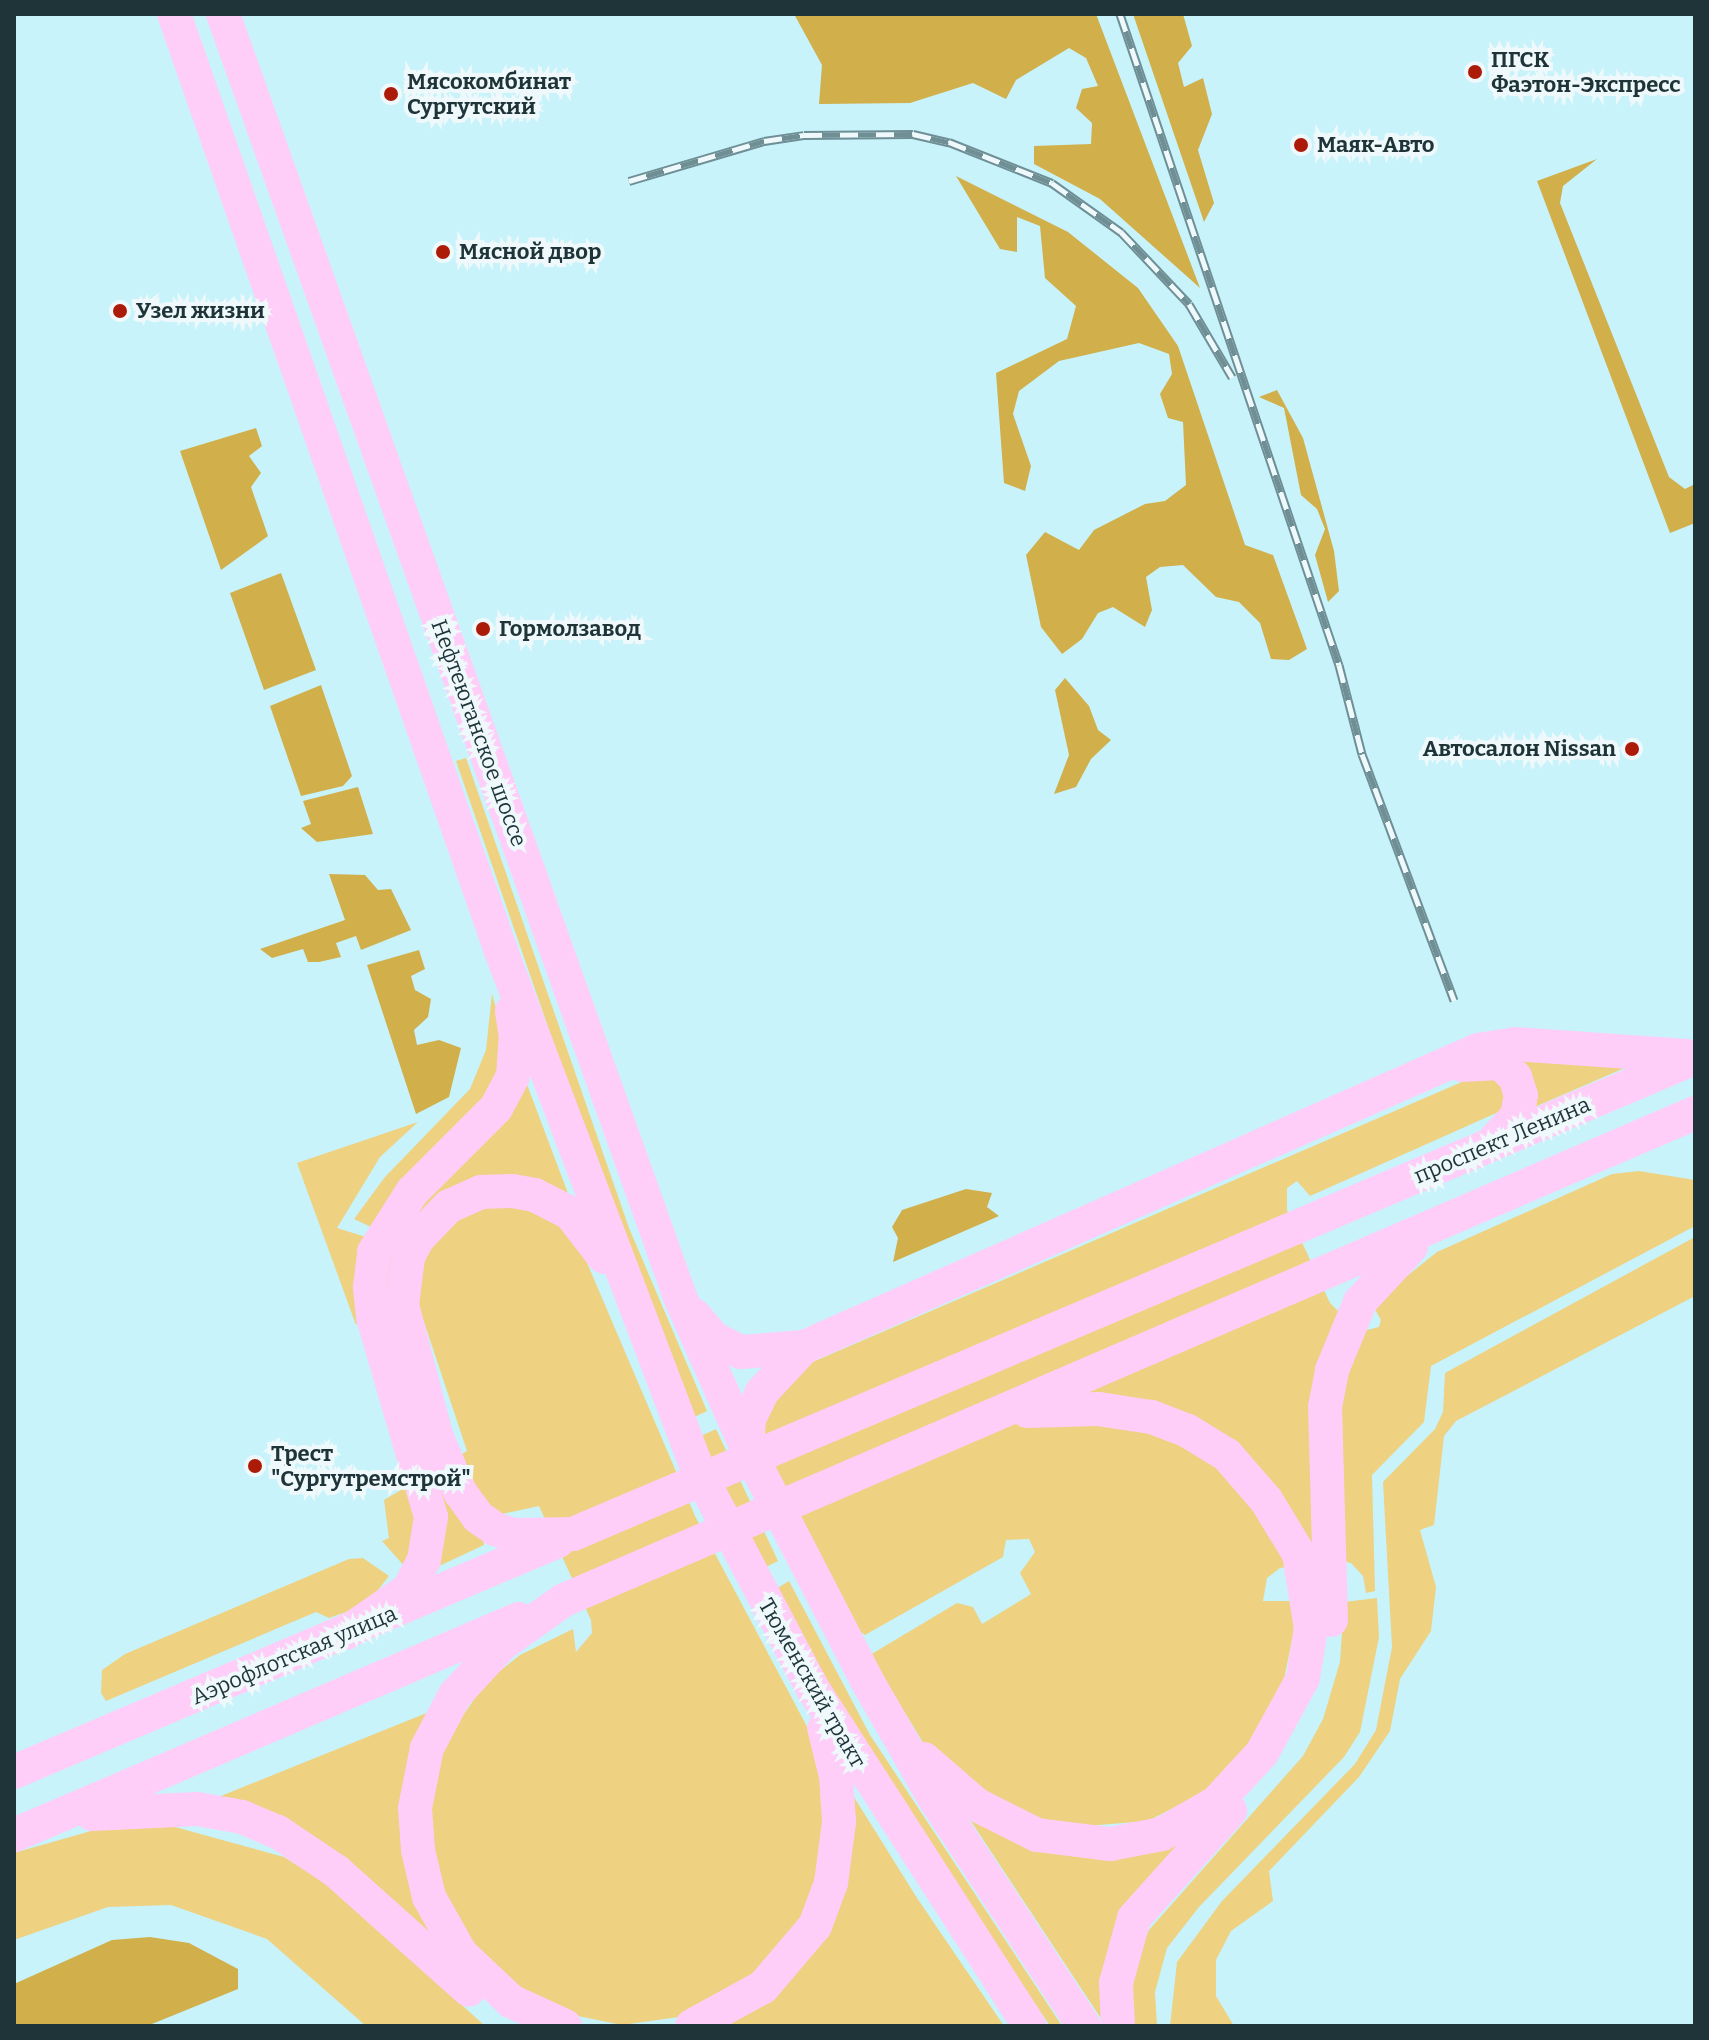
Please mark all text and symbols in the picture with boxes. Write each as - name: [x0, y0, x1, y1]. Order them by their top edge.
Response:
- place label: ПГСК Фаэтон-Экспресс: [1491, 46, 1681, 98]
- marker: ПГСК Фаэтон-Экспресс: [1466, 63, 1484, 81]
- place label: Мясокомбинат Сургутский: [407, 68, 571, 120]
- marker: Мясокомбинат Сургутский: [382, 85, 400, 103]
- place label: Маяк-Авто: [1317, 132, 1435, 158]
- marker: Маяк-Авто: [1292, 136, 1310, 154]
- place label: Мясной двор: [459, 239, 601, 265]
- marker: Мясной двор: [434, 243, 452, 261]
- place label: Узел жизни: [136, 298, 265, 324]
- marker: Узел жизни: [111, 302, 129, 320]
- street label: Нефтеюганское шоссе: [426, 616, 532, 850]
- place label: Гормолзавод: [499, 616, 641, 642]
- marker: Гормолзавод: [474, 620, 492, 638]
- place label: Автосалон Nissan: [1423, 736, 1616, 762]
- marker: Автосалон Nissan: [1623, 740, 1641, 758]
- street label: проспект Ленина: [1410, 1091, 1594, 1189]
- place label: Трест "Сургутремстрой": [271, 1440, 471, 1492]
- marker: Трест "Сургутремстрой": [246, 1457, 264, 1475]
- street label: Тюменский тракт: [753, 1594, 871, 1772]
- street label: Аэрофлотская улица: [187, 1600, 401, 1710]

